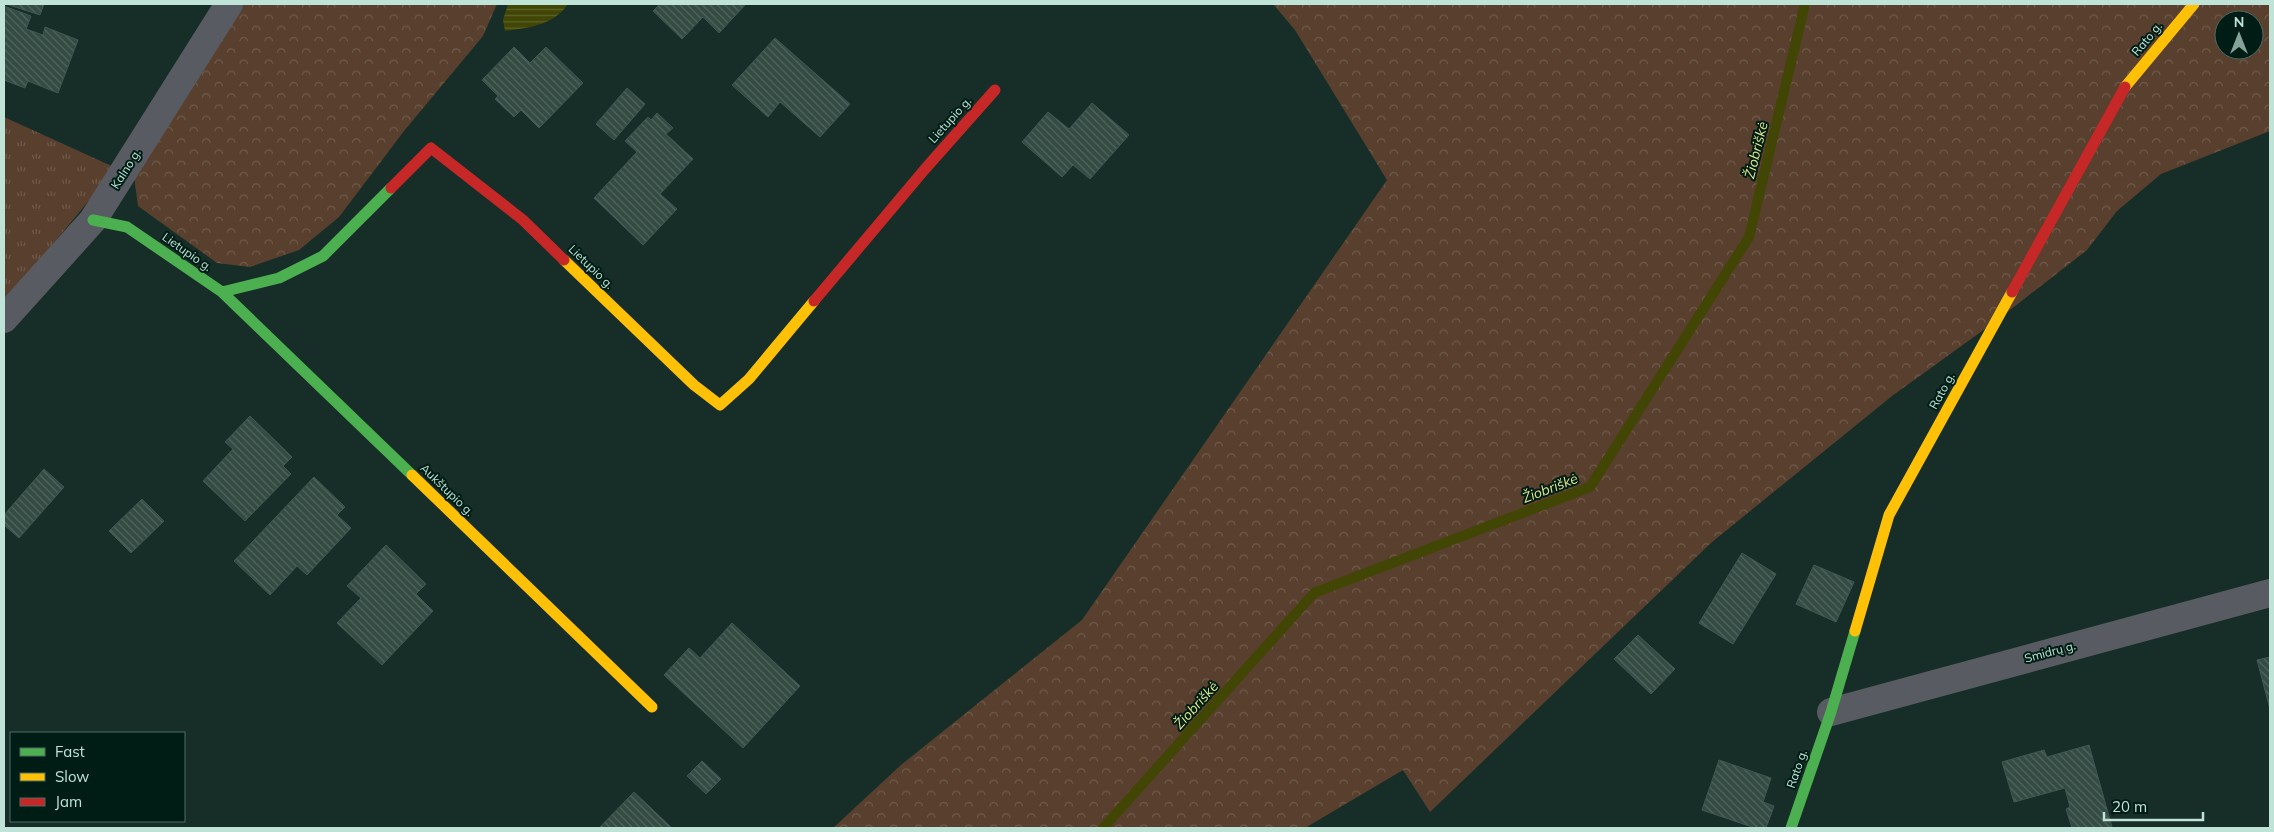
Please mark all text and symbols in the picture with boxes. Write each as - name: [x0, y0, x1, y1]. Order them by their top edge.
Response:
- north arrow: [2214, 10, 2264, 60]
- text: N: [2234, 13, 2244, 31]
- street label: Rato g.: [2128, 19, 2165, 59]
- street label: Lietupio g.: [925, 93, 974, 146]
- water label: Žiobriškė: [1740, 119, 1772, 180]
- street label: Kalno g.: [107, 146, 144, 192]
- street label: Lietupio g.: [160, 229, 215, 274]
- street label: Lietupio g.: [566, 241, 617, 292]
- street label: Rato g.: [1925, 370, 1958, 412]
- street label: Aukštupio g.: [417, 460, 477, 519]
- water label: Žiobriškė: [1520, 469, 1581, 507]
- street label: Smidrų g.: [2023, 637, 2077, 666]
- water label: Žiobriškė: [1170, 677, 1222, 733]
- legend: [10, 732, 185, 822]
- text: Fast: [55, 742, 85, 761]
- street label: Rato g.: [1783, 748, 1810, 790]
- text: Slow: [55, 767, 89, 786]
- scale bar: [2104, 790, 2203, 822]
- text: Jam: [55, 792, 82, 811]
- text: 20 m: [2112, 797, 2147, 816]

